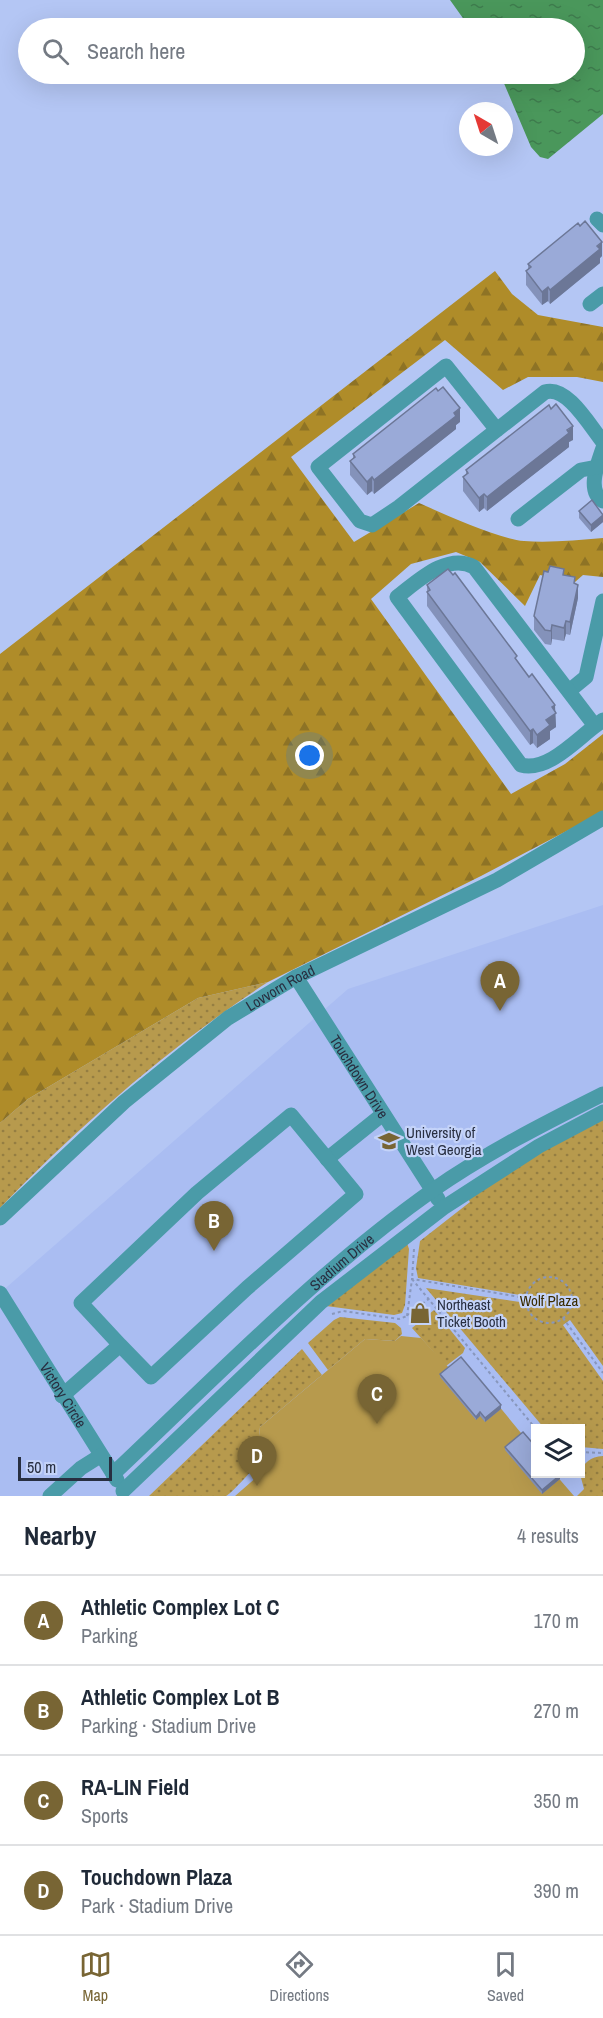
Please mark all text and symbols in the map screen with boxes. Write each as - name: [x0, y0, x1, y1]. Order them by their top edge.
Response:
- search box: [18, 18, 585, 84]
- icon: search: [39, 35, 72, 68]
- text: Search here: [87, 36, 185, 66]
- north arrow: [459, 102, 513, 156]
- your location: [295, 741, 324, 770]
- street label: Lovvorn Road: [242, 959, 318, 1016]
- pin: A: [480, 962, 520, 1011]
- street label: Touchdown Drive: [325, 1031, 394, 1122]
- place label: University of West Georgia: [406, 1122, 482, 1160]
- school or university icon: University of West Georgia: [377, 1129, 401, 1153]
- pin: B: [194, 1202, 234, 1251]
- street label: Stadium Drive: [305, 1228, 378, 1295]
- park label: Wolf Plaza: [520, 1290, 578, 1311]
- place label: Northeast Ticket Booth: [437, 1294, 506, 1332]
- shop icon: Northeast Ticket Booth: [408, 1301, 432, 1325]
- street label: Victory Circle: [35, 1358, 92, 1432]
- pin: C: [358, 1374, 397, 1424]
- map controls: [531, 1424, 585, 1478]
- button: layers: [531, 1424, 585, 1478]
- pin: D: [238, 1436, 276, 1486]
- scale bar: [18, 1454, 112, 1482]
- text: 50 m: [27, 1456, 56, 1478]
- text: Nearby: [24, 1518, 96, 1553]
- text: 4 results: [517, 1522, 579, 1549]
- text: Athletic Complex Lot C: [81, 1592, 279, 1622]
- text: A: [38, 1607, 49, 1634]
- text: 170 m: [533, 1607, 579, 1634]
- text: Parking: [81, 1622, 138, 1649]
- text: Athletic Complex Lot B: [81, 1682, 279, 1712]
- text: B: [38, 1697, 49, 1724]
- text: 270 m: [533, 1697, 579, 1724]
- text: Parking · Stadium Drive: [81, 1712, 256, 1739]
- text: RA-LIN Field: [81, 1772, 189, 1802]
- text: C: [38, 1787, 49, 1814]
- text: 350 m: [533, 1787, 579, 1814]
- text: Sports: [81, 1802, 128, 1829]
- text: Touchdown Plaza: [81, 1862, 232, 1892]
- text: D: [38, 1877, 49, 1904]
- text: 390 m: [533, 1877, 579, 1904]
- text: Park · Stadium Drive: [81, 1892, 233, 1919]
- tab: Map: [79, 1948, 112, 2006]
- tab: Directions: [269, 1948, 329, 2006]
- tab: Saved: [487, 1948, 524, 2006]

